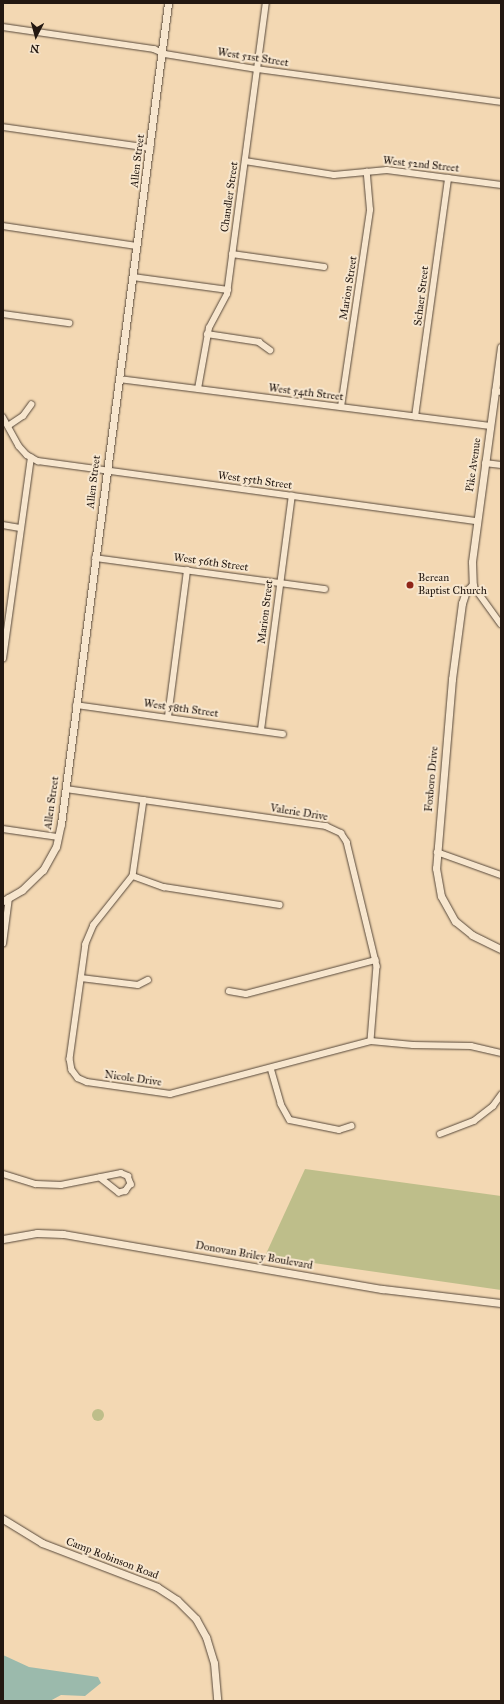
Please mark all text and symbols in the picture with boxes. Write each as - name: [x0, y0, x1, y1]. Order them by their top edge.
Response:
- north arrow: [16, 16, 56, 56]
- text: N: [29, 41, 40, 55]
- street label: West 51st Street: [216, 46, 290, 70]
- street label: Allen Street: [128, 134, 148, 188]
- street label: West 52nd Street: [382, 154, 460, 176]
- street label: Chandler Street: [219, 161, 241, 233]
- street label: Marion Street: [337, 255, 361, 321]
- street label: Schaer Street: [412, 265, 432, 327]
- street label: West 54th Street: [268, 382, 344, 404]
- street label: Pike Avenue: [464, 437, 484, 493]
- street label: Allen Street: [84, 455, 104, 509]
- street label: West 55th Street: [217, 469, 293, 493]
- street label: West 56th Street: [173, 551, 249, 575]
- place label: Berean Baptist Church: [418, 572, 487, 598]
- street label: Marion Street: [256, 579, 276, 645]
- marker: Berean Baptist Church: [405, 580, 415, 590]
- street label: West 58th Street: [143, 697, 219, 721]
- street label: Foxboro Drive: [423, 746, 441, 812]
- street label: Allen Street: [42, 776, 62, 830]
- street label: Valerie Drive: [269, 802, 329, 824]
- street label: Nicole Drive: [103, 1068, 163, 1090]
- street label: Donovan Briley Boulevard: [194, 1239, 314, 1273]
- street label: Camp Robinson Road: [64, 1535, 160, 1583]

